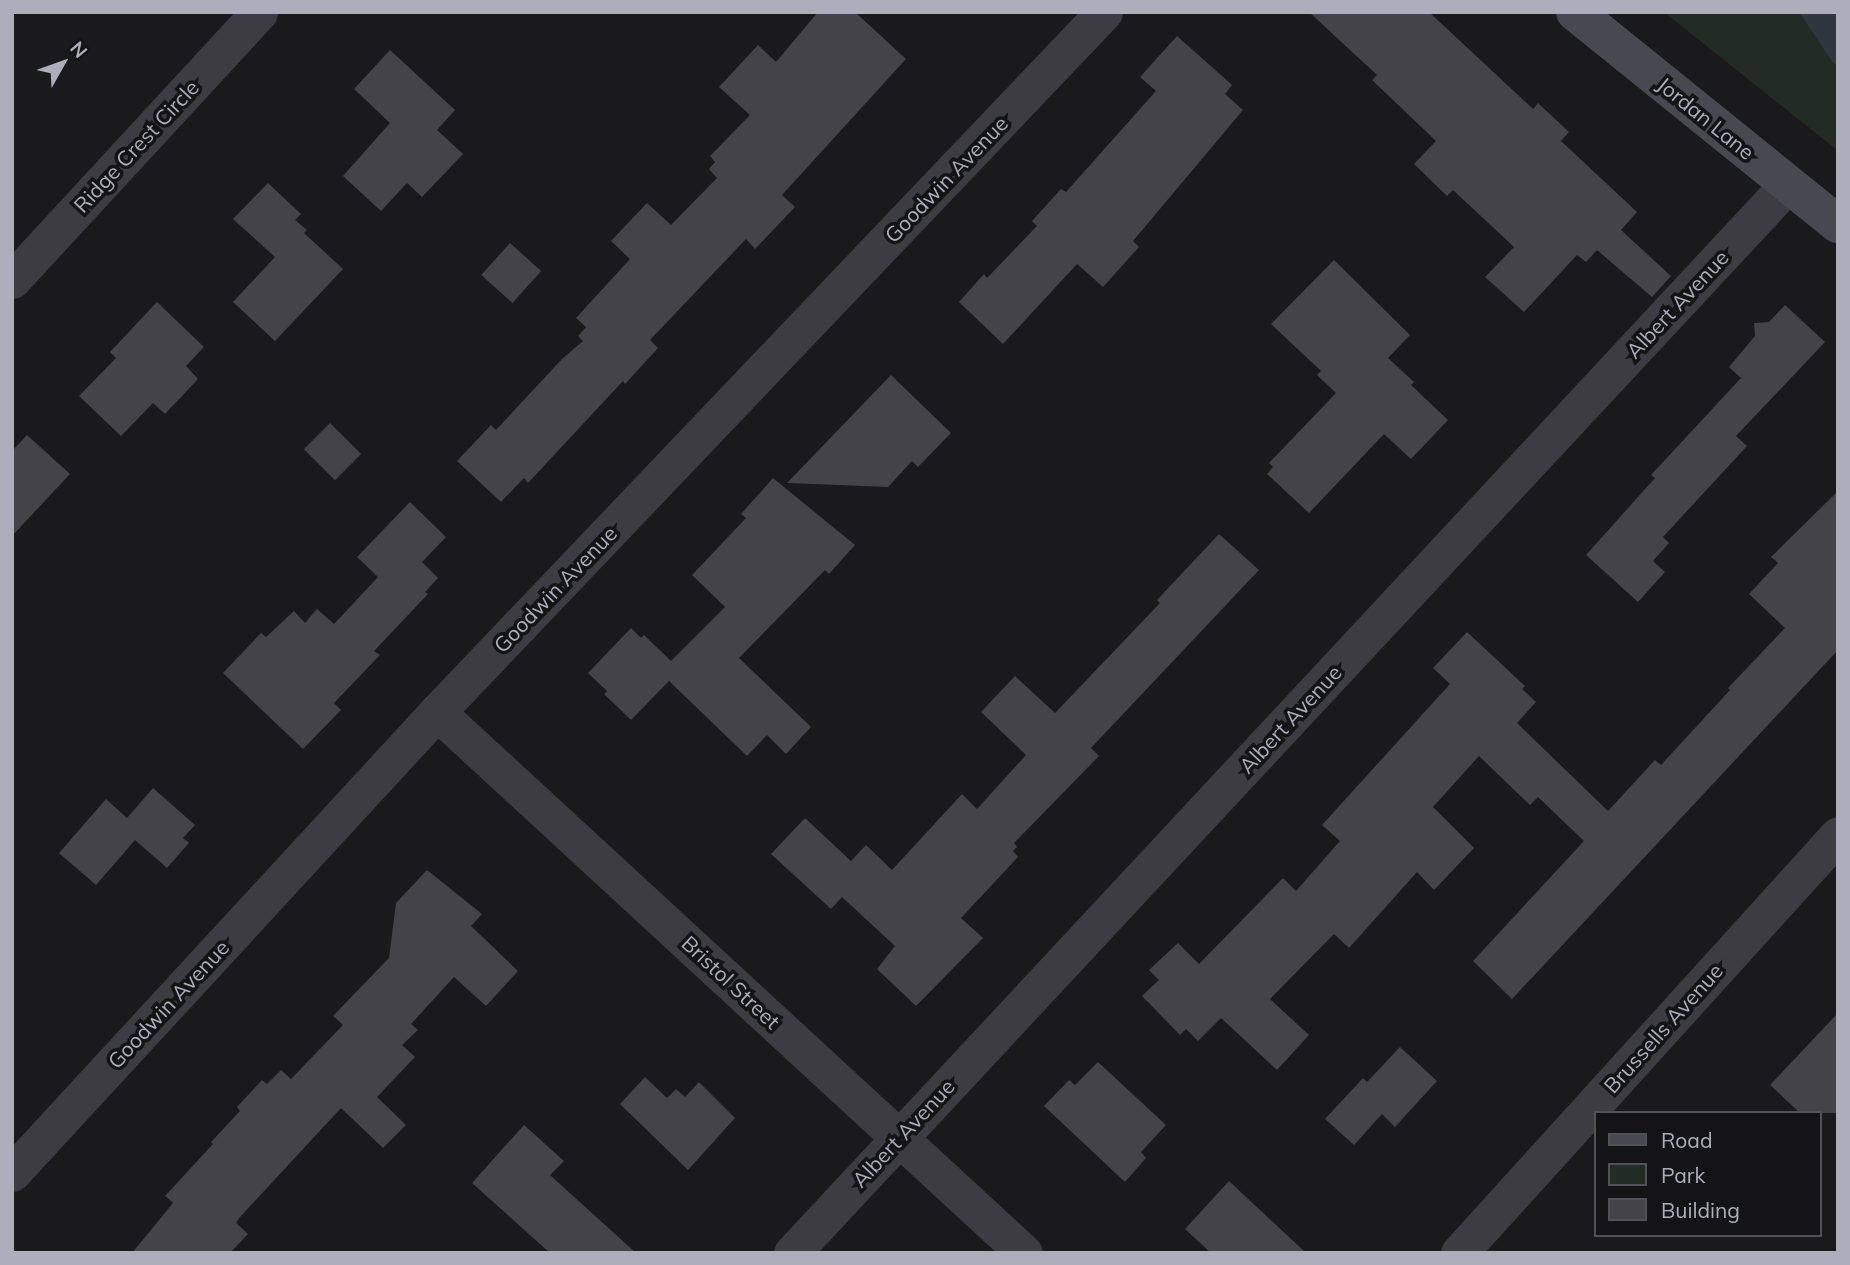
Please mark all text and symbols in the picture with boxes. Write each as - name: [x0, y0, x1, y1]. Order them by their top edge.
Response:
- north arrow: [28, 28, 98, 98]
- text: N: [65, 36, 93, 63]
- street label: Jordan Lane: [1653, 71, 1759, 165]
- street label: Ridge Crest Circle: [68, 75, 204, 217]
- street label: Goodwin Avenue: [879, 111, 1013, 247]
- street label: Albert Avenue: [1621, 245, 1733, 363]
- street label: Goodwin Avenue: [488, 521, 622, 657]
- street label: Albert Avenue: [1234, 660, 1346, 778]
- street label: Bristol Street: [677, 930, 785, 1034]
- street label: Goodwin Avenue: [102, 935, 234, 1073]
- street label: Brussells Avenue: [1598, 958, 1728, 1098]
- street label: Albert Avenue: [847, 1074, 959, 1192]
- legend: [1594, 1111, 1822, 1237]
- text: Road: [1661, 1127, 1712, 1153]
- text: Park: [1661, 1162, 1705, 1188]
- text: Building: [1661, 1197, 1740, 1223]

